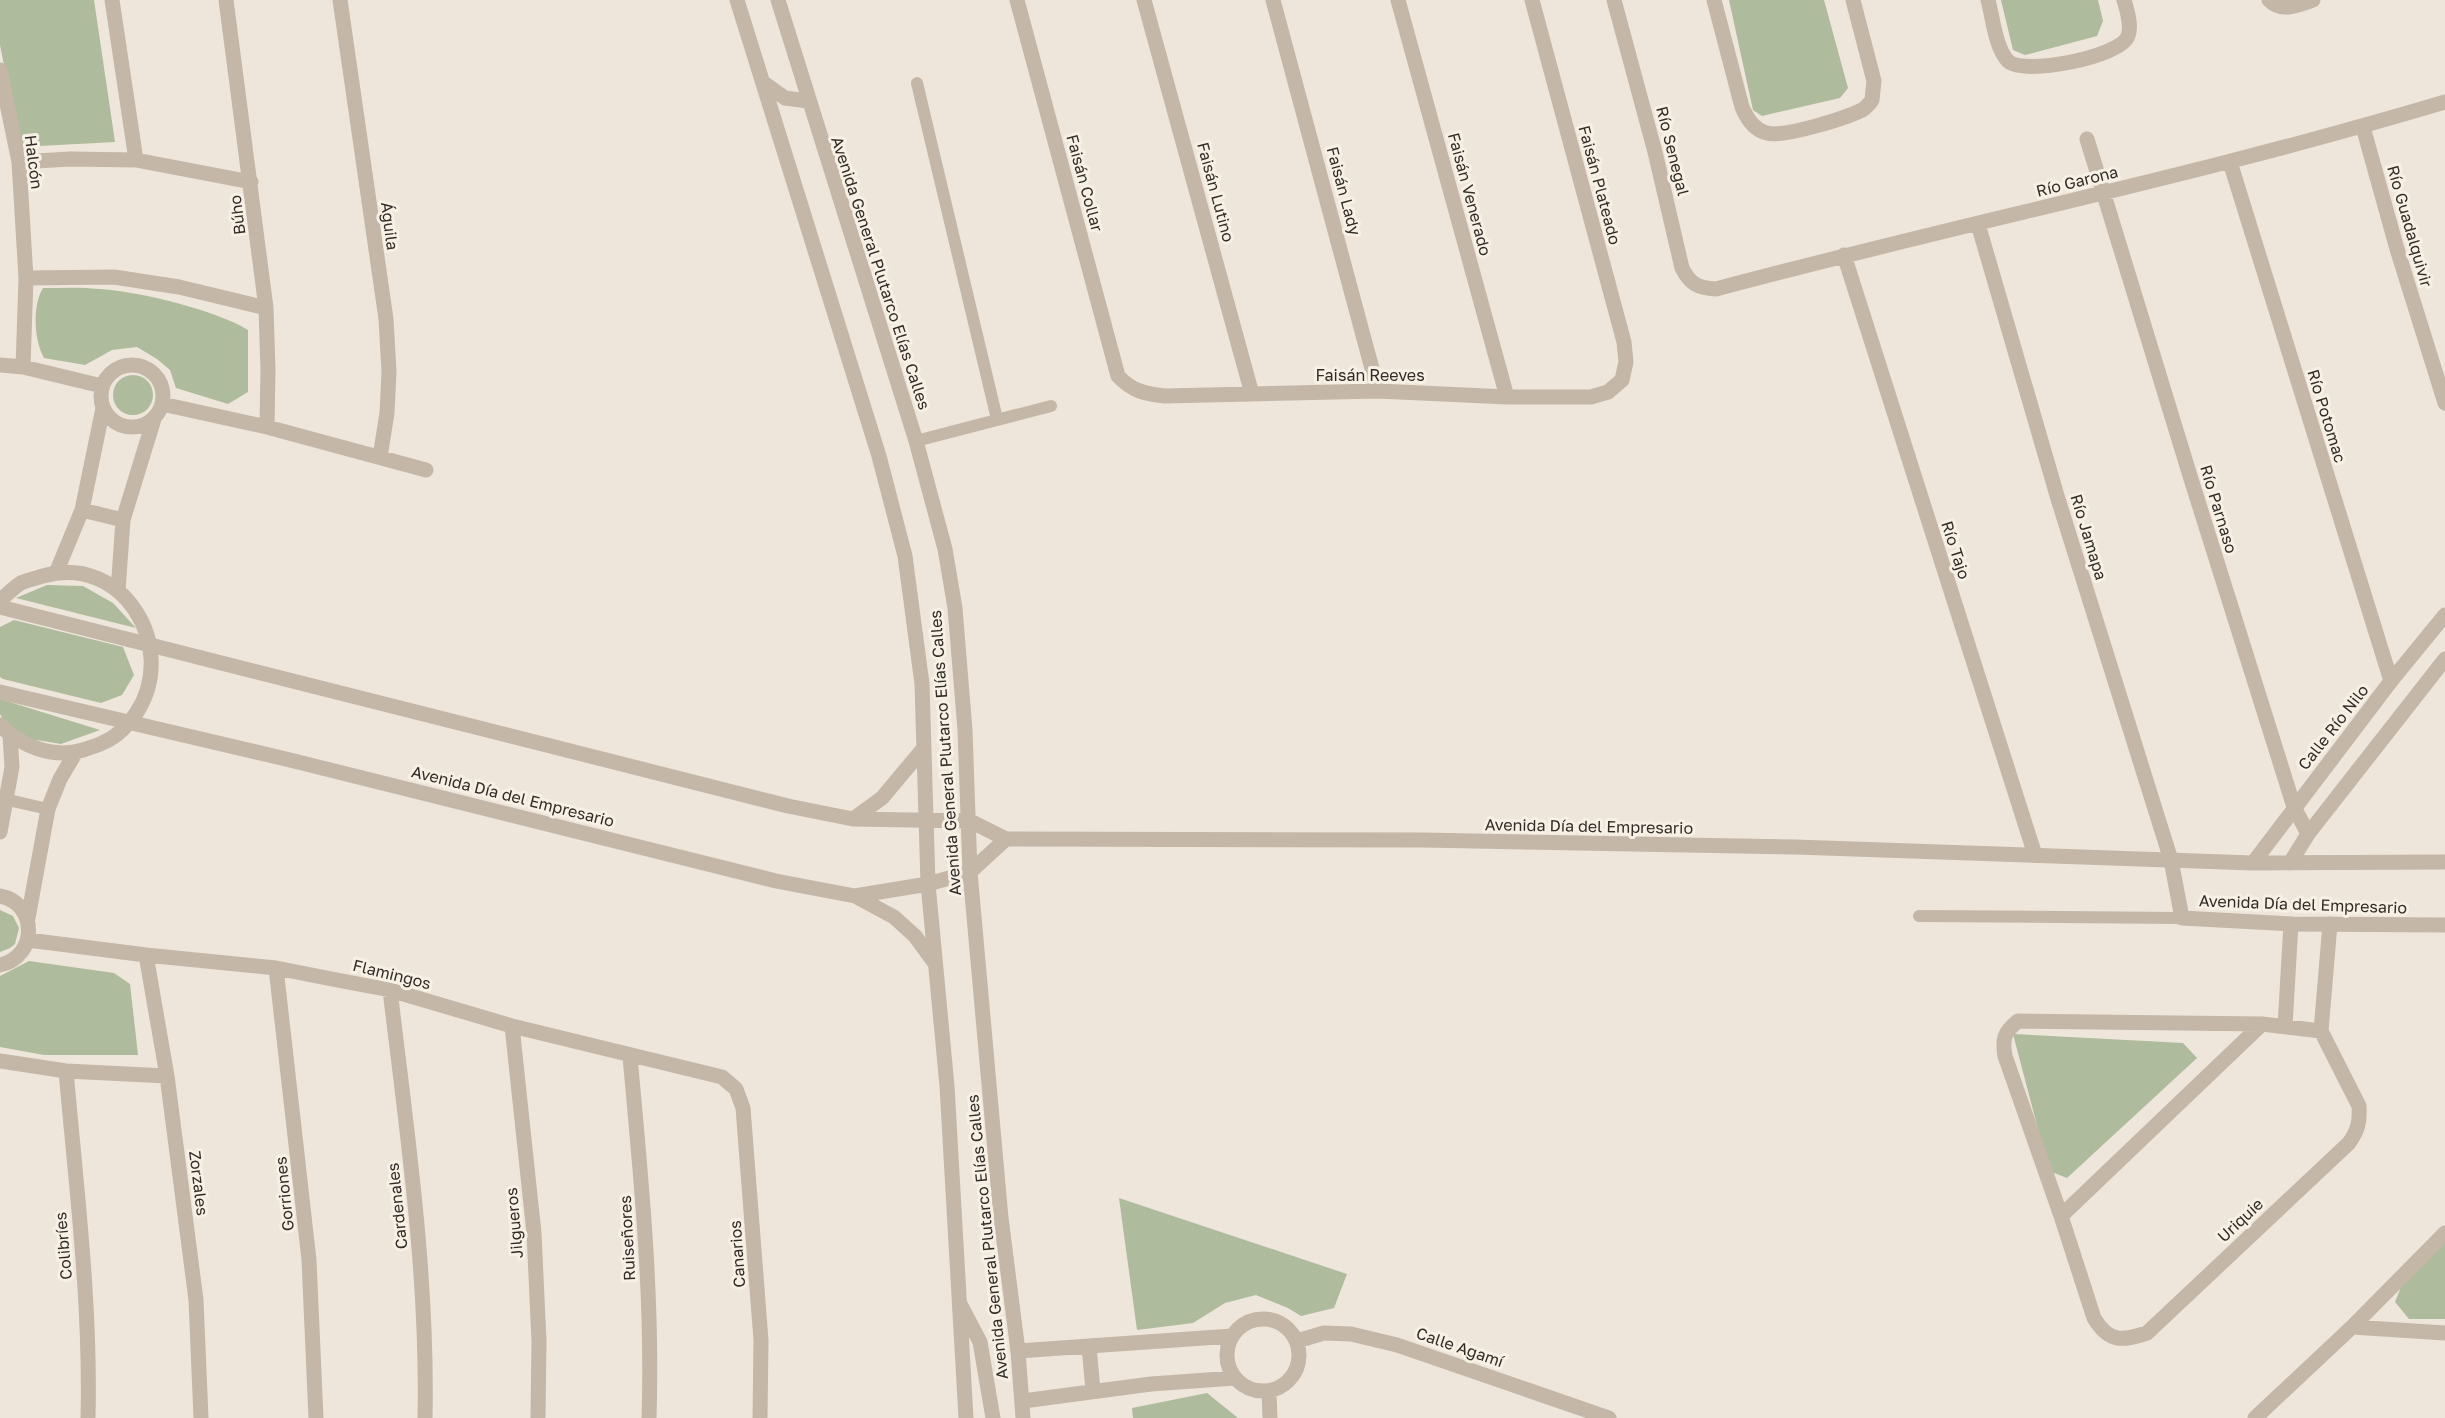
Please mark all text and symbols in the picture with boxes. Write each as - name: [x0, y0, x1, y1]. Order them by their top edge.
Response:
- street label: Río Senegal: [1652, 104, 1694, 198]
- street label: Faisán Plateado: [1574, 123, 1626, 247]
- street label: Faisán Venerado: [1444, 130, 1496, 258]
- street label: Faisán Collar: [1062, 132, 1108, 234]
- street label: Halcón: [21, 134, 47, 190]
- street label: Avenida General Plutarco Elías Calles: [827, 134, 935, 412]
- street label: Faisán Lutino: [1193, 140, 1239, 244]
- street label: Faisán Lady: [1323, 144, 1365, 238]
- street label: Río Garona: [2034, 161, 2120, 201]
- street label: Río Guadalquivir: [2383, 163, 2437, 289]
- street label: Búho: [225, 194, 249, 236]
- street label: Águila: [377, 201, 403, 251]
- street label: Faisán Reeves: [1315, 365, 1425, 385]
- street label: Río Potomac: [2303, 367, 2351, 465]
- street label: Río Parnaso: [2196, 462, 2242, 556]
- street label: Río Jamapa: [2066, 492, 2112, 582]
- street label: Río Tajo: [1937, 518, 1975, 582]
- street label: Avenida General Plutarco Elías Calles: [925, 610, 965, 896]
- street label: Calle Río Nilo: [2293, 680, 2373, 774]
- street label: Avenida Día del Empresario: [410, 761, 616, 831]
- street label: Avenida Día del Empresario: [1485, 814, 1693, 838]
- street label: Avenida Día del Empresario: [2199, 890, 2407, 918]
- street label: Flamingos: [351, 955, 433, 993]
- street label: Avenida General Plutarco Elías Calles: [962, 1094, 1012, 1380]
- street label: Zorzales: [185, 1149, 213, 1217]
- street label: Gorriones: [270, 1156, 298, 1232]
- street label: Cardenales: [383, 1162, 411, 1250]
- street label: Jilgueros: [501, 1187, 527, 1259]
- street label: Uriquie: [2213, 1194, 2267, 1246]
- street label: Ruiseñores: [615, 1195, 639, 1281]
- street label: Colibríes: [50, 1211, 76, 1281]
- street label: Canarios: [725, 1220, 749, 1288]
- street label: Calle Agamí: [1414, 1323, 1508, 1372]

